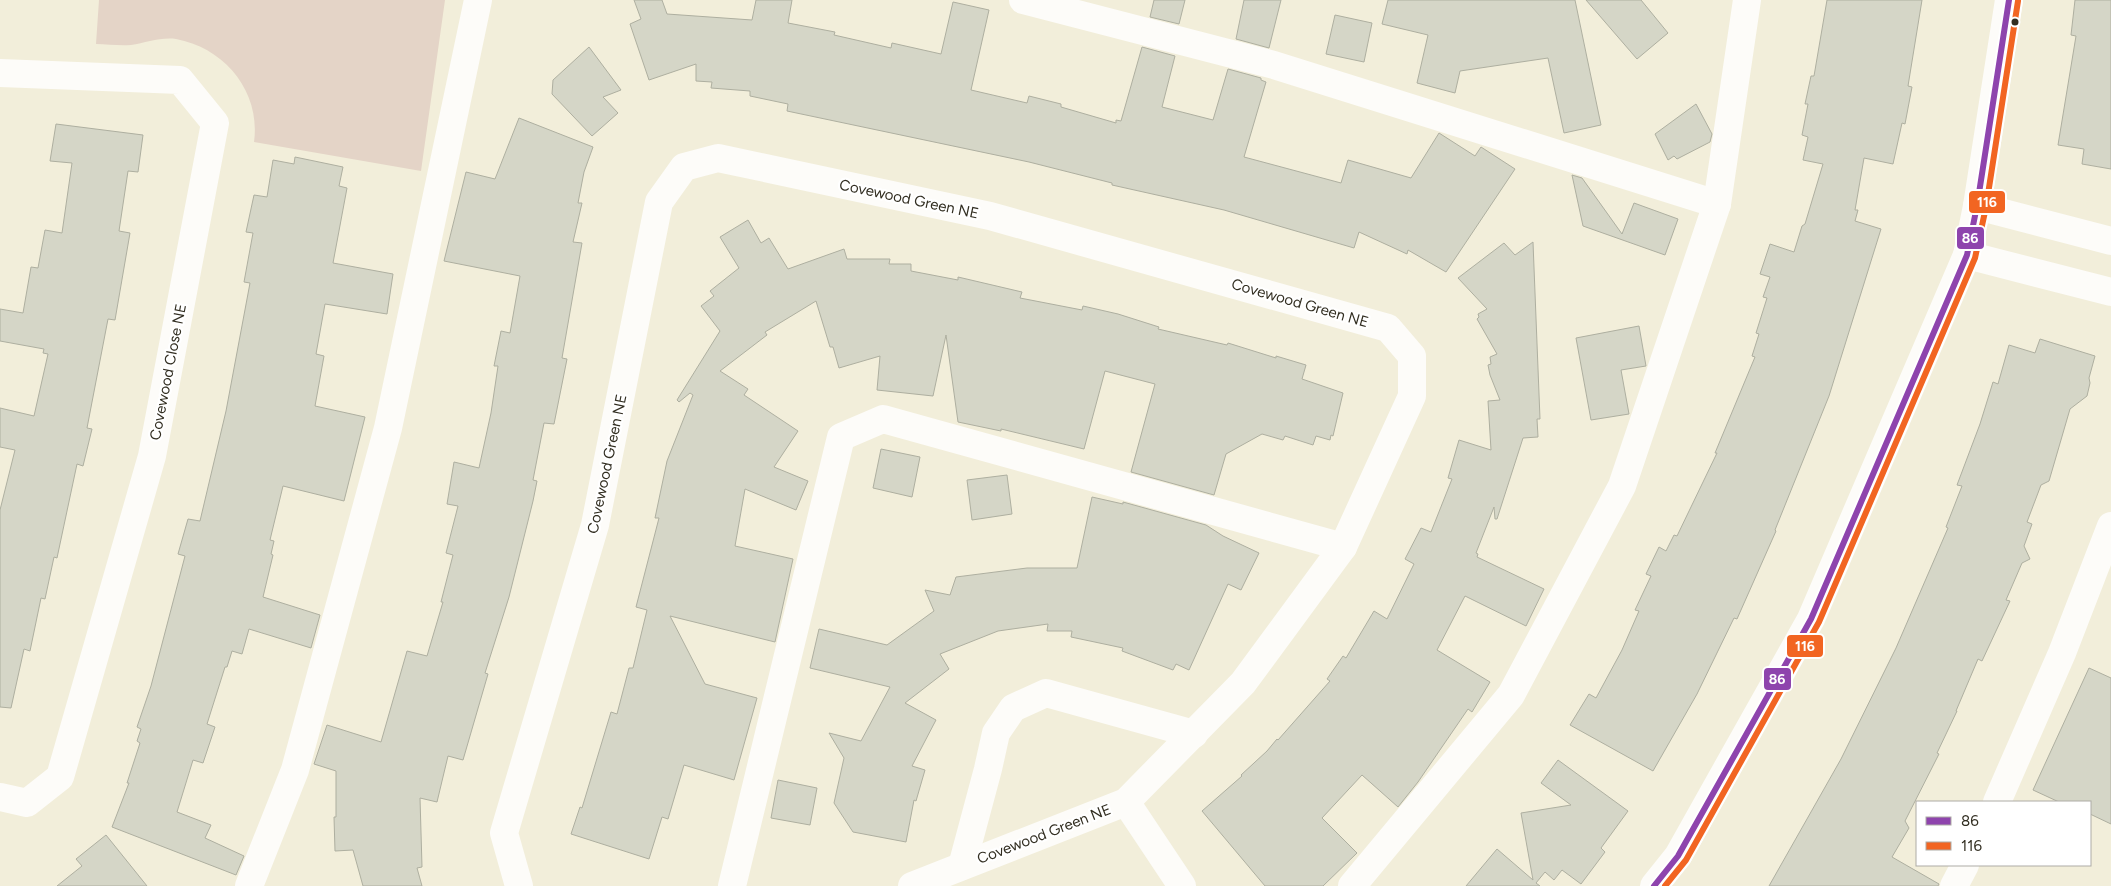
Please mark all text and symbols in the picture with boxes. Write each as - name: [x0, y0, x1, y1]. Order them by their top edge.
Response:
- unlabelled marker: [2010, 17, 2020, 27]
- street label: Covewood Green NE: [838, 175, 980, 223]
- line badge: 116: [1968, 190, 2006, 214]
- text: 116: [1977, 194, 1997, 211]
- line badge: 86: [1956, 226, 1985, 250]
- text: 86: [1962, 230, 1978, 247]
- street label: Covewood Green NE: [1229, 275, 1371, 331]
- street label: Covewood Close NE: [146, 302, 190, 442]
- street label: Covewood Green NE: [583, 393, 631, 535]
- line badge: 116: [1786, 634, 1824, 658]
- text: 116: [1795, 638, 1815, 655]
- line badge: 86: [1763, 667, 1792, 691]
- text: 86: [1769, 671, 1785, 688]
- street label: Covewood Green NE: [975, 800, 1113, 868]
- legend: [1916, 801, 2091, 866]
- text: 86: [1961, 812, 1979, 830]
- text: 116: [1961, 837, 1982, 855]

